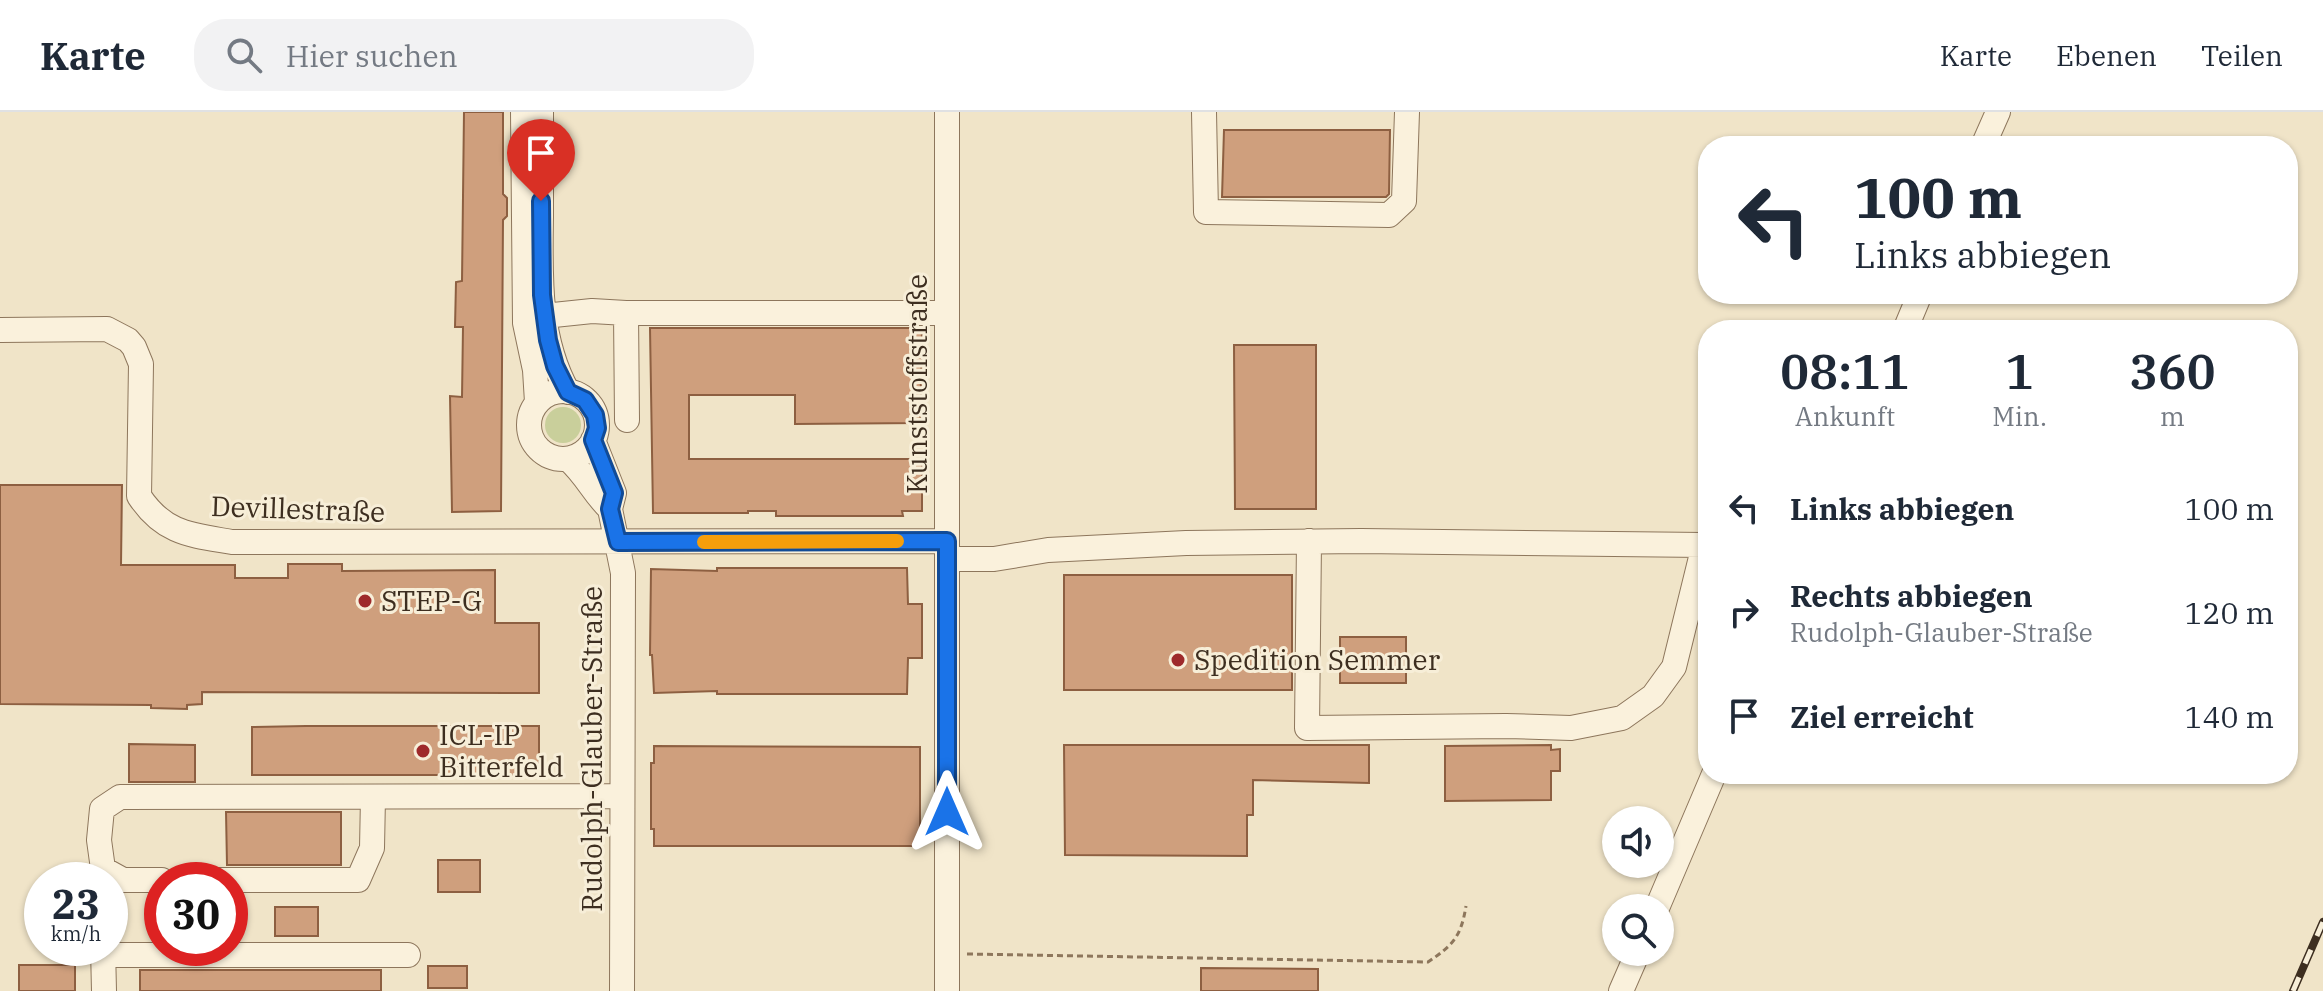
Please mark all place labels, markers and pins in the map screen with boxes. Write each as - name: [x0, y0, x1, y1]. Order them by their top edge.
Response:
- pin: [507, 119, 575, 201]
- place label: STEP-G: [381, 582, 482, 619]
- marker: STEP-G: [356, 592, 374, 610]
- place label: Spedition Semmer: [1194, 641, 1441, 678]
- marker: Spedition Semmer: [1169, 651, 1187, 669]
- place label: ICL-IP Bitterfeld: [439, 716, 564, 785]
- marker: ICL-IP Bitterfeld: [414, 742, 432, 760]

